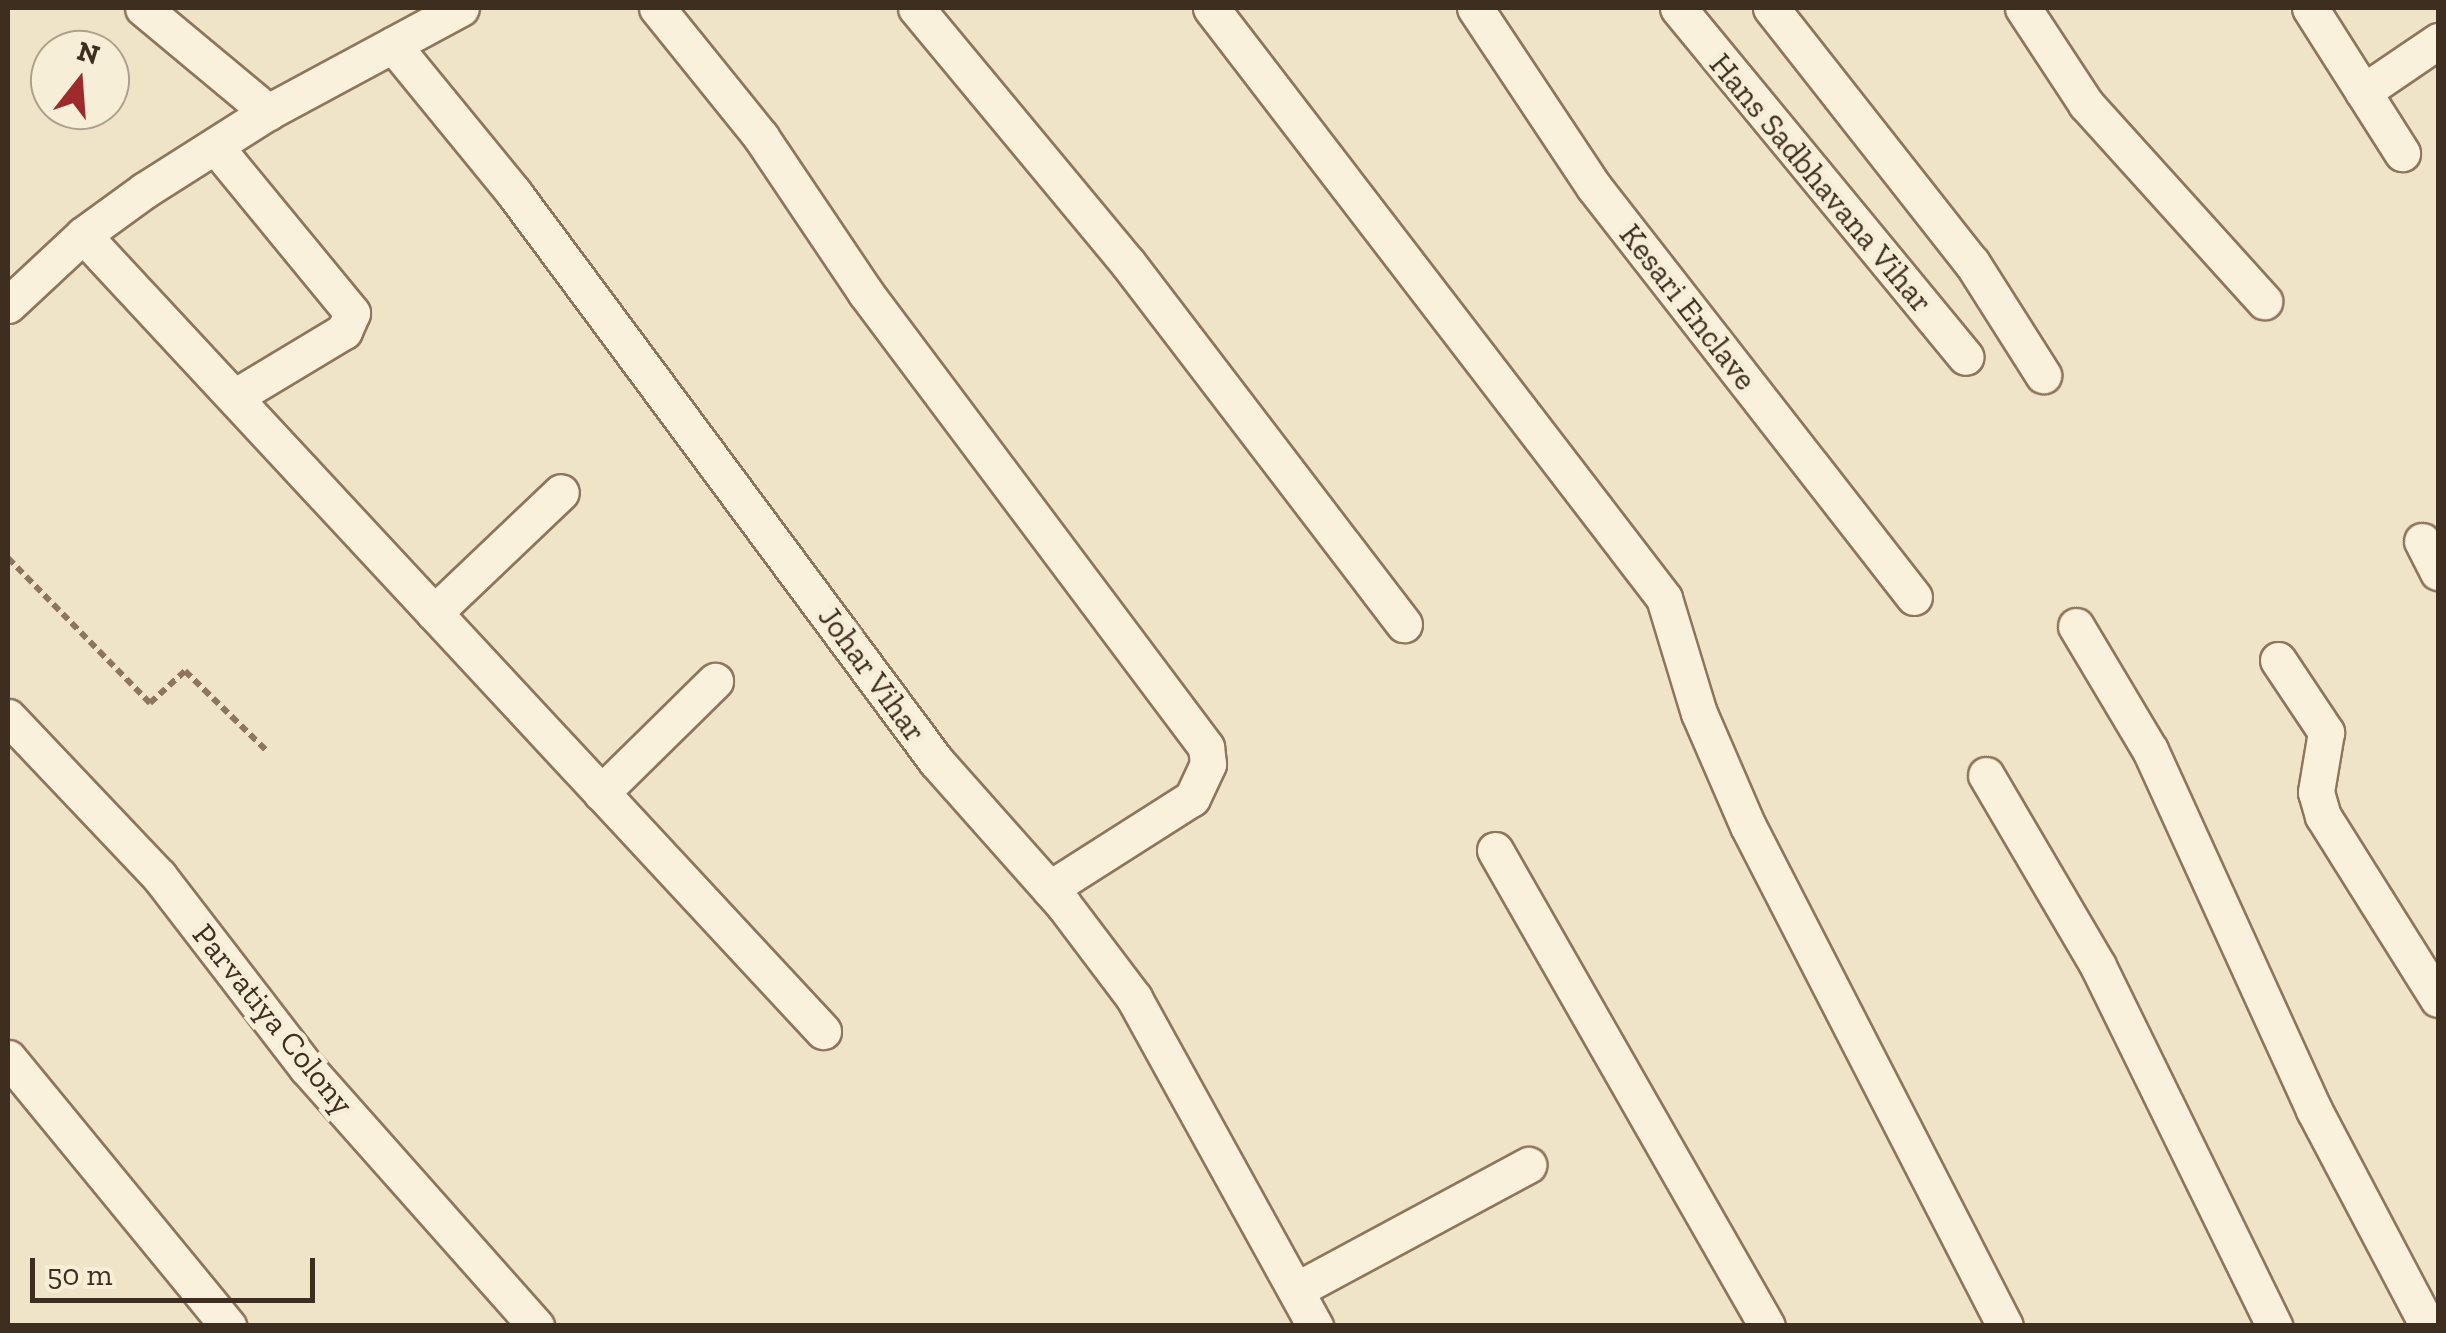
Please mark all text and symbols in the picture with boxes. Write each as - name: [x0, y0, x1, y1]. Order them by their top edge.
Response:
- north arrow: [30, 30, 130, 130]
- text: N: [73, 34, 103, 72]
- street label: Hans Sadbhavana Vihar: [1701, 45, 1941, 321]
- street label: Kesari Enclave: [1611, 216, 1765, 398]
- street label: Johar Vihar: [809, 598, 935, 750]
- street label: Parvatiya Colony: [184, 916, 362, 1122]
- scale bar: [35, 1238, 320, 1300]
- text: 50 m: [47, 1257, 112, 1293]

